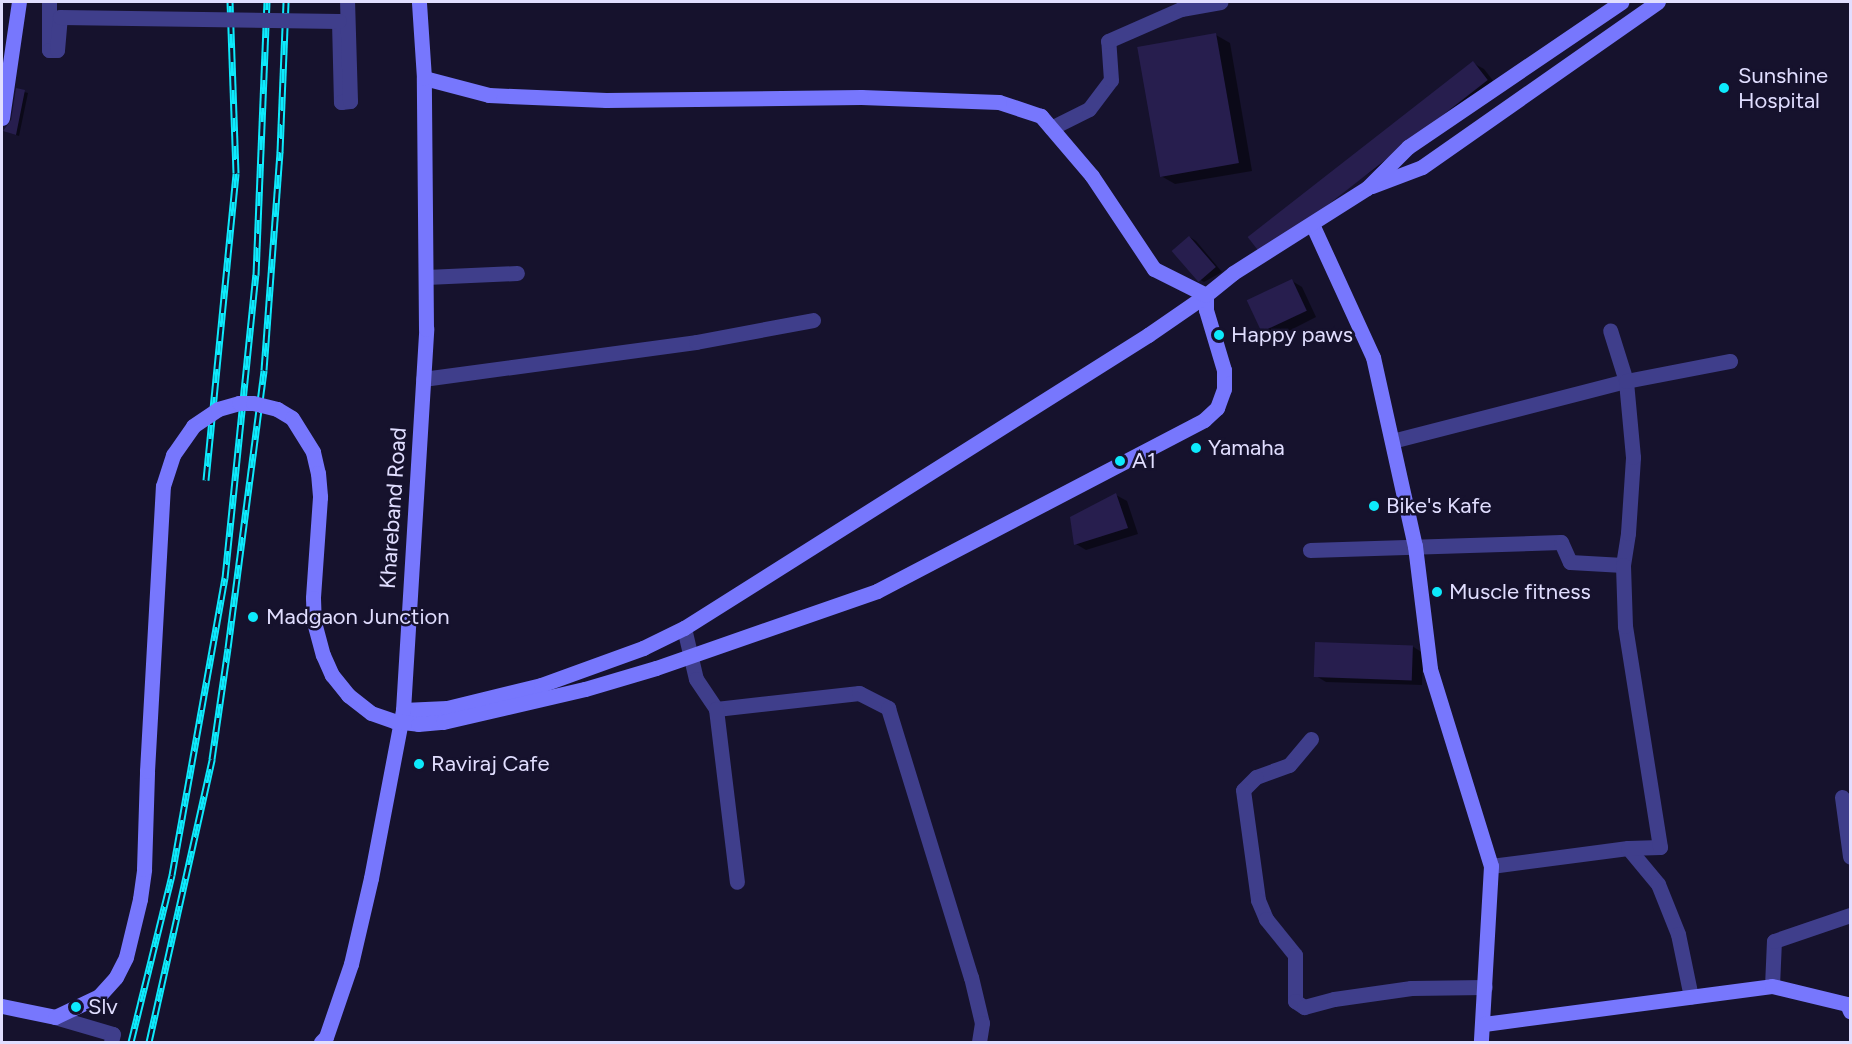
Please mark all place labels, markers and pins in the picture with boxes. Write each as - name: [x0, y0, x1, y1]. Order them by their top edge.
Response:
- place label: Sunshine Hospital: [1738, 62, 1828, 113]
- marker: Sunshine Hospital: [1715, 79, 1733, 97]
- place label: Happy paws: [1231, 322, 1353, 348]
- marker: Happy paws: [1212, 328, 1226, 342]
- place label: Yamaha: [1208, 435, 1285, 461]
- marker: Yamaha: [1189, 441, 1203, 455]
- place label: A1: [1132, 448, 1156, 474]
- marker: A1: [1113, 454, 1127, 468]
- place label: Bike's Kafe: [1386, 493, 1492, 519]
- marker: Bike's Kafe: [1367, 499, 1381, 513]
- place label: Muscle fitness: [1449, 579, 1591, 605]
- marker: Muscle fitness: [1430, 585, 1444, 599]
- place label: Madgaon Junction: [266, 604, 450, 630]
- marker: Madgaon Junction: [244, 608, 262, 626]
- place label: Raviraj Cafe: [431, 751, 550, 777]
- marker: Raviraj Cafe: [412, 757, 426, 771]
- place label: Slv: [88, 994, 118, 1020]
- marker: Slv: [69, 1000, 83, 1014]

